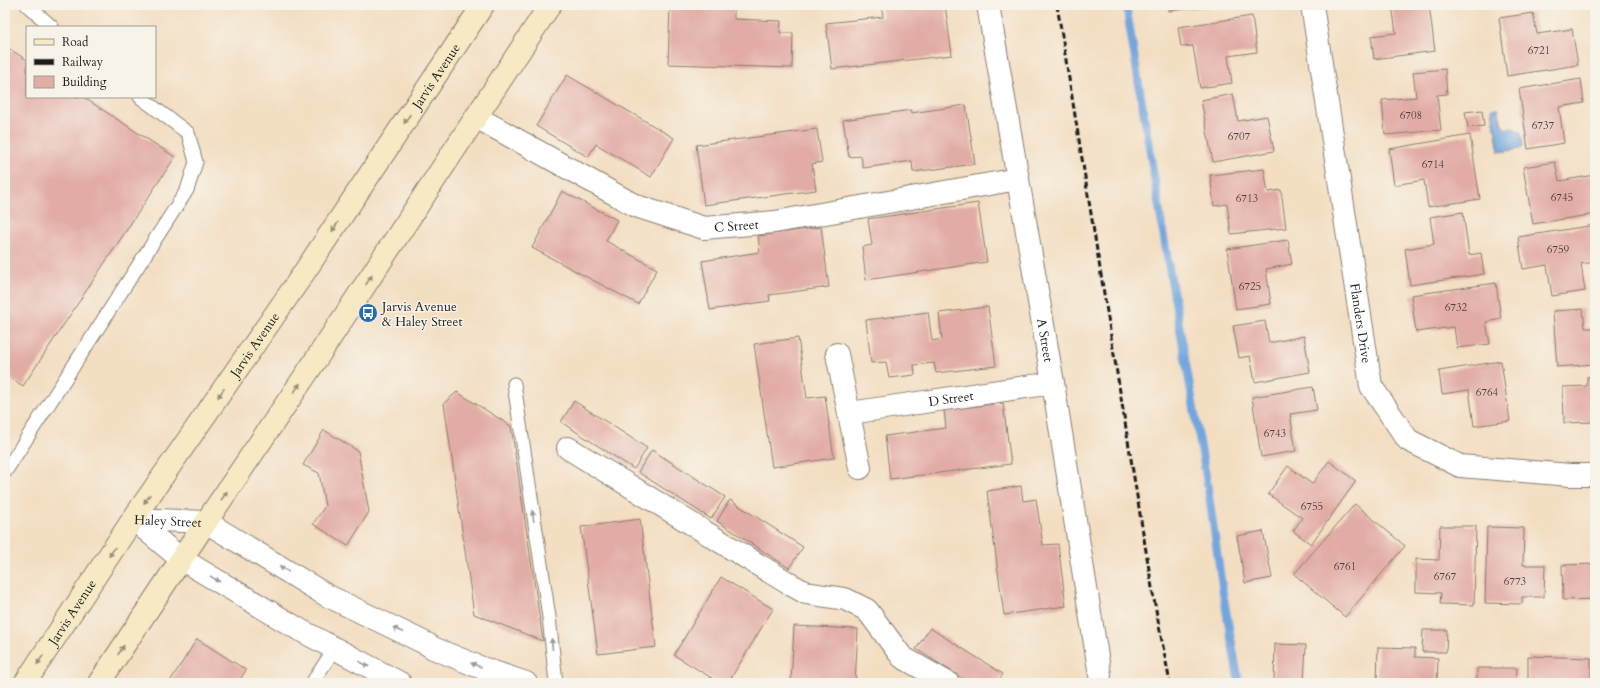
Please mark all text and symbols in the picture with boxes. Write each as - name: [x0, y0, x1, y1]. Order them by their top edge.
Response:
- legend: [26, 26, 156, 98]
- text: Road: [62, 34, 89, 50]
- street label: Jarvis Avenue: [407, 40, 465, 114]
- house number: 6721: [1528, 43, 1550, 58]
- text: Railway: [62, 54, 104, 70]
- text: Building: [62, 74, 107, 90]
- house number: 6708: [1400, 108, 1422, 123]
- one-way arrow: [403, 113, 410, 125]
- house number: 6737: [1532, 118, 1555, 133]
- house number: 6707: [1228, 129, 1251, 144]
- house number: 6714: [1422, 157, 1445, 172]
- house number: 6745: [1551, 190, 1573, 205]
- house number: 6713: [1236, 191, 1259, 206]
- street label: C Street: [713, 215, 759, 237]
- one-way arrow: [331, 222, 339, 232]
- house number: 6759: [1547, 242, 1570, 257]
- one-way arrow: [365, 274, 372, 286]
- house number: 6725: [1239, 279, 1261, 294]
- street label: Flanders Drive: [1345, 282, 1375, 365]
- place label: Jarvis Avenue & Haley Street: [380, 298, 462, 331]
- house number: 6732: [1445, 300, 1468, 315]
- bus stop icon: Jarvis Avenue & Haley Street: [357, 302, 379, 324]
- street label: Jarvis Avenue: [225, 309, 284, 383]
- street label: A Street: [1032, 317, 1057, 363]
- one-way arrow: [293, 383, 301, 393]
- house number: 6764: [1476, 385, 1499, 400]
- street label: D Street: [927, 387, 975, 411]
- one-way arrow: [217, 388, 225, 398]
- house number: 6743: [1264, 426, 1287, 441]
- one-way arrow: [220, 490, 228, 501]
- one-way arrow: [143, 494, 151, 505]
- house number: 6755: [1301, 499, 1323, 514]
- one-way arrow: [530, 509, 536, 522]
- street label: Haley Street: [134, 511, 202, 532]
- one-way arrow: [108, 546, 115, 558]
- house number: 6761: [1334, 559, 1356, 574]
- one-way arrow: [279, 565, 289, 573]
- house number: 6767: [1434, 569, 1457, 584]
- house number: 6773: [1504, 574, 1527, 589]
- street label: Jarvis Avenue: [43, 576, 101, 651]
- one-way arrow: [209, 576, 221, 583]
- one-way arrow: [393, 627, 404, 633]
- one-way arrow: [549, 638, 555, 650]
- one-way arrow: [117, 645, 124, 656]
- one-way arrow: [36, 655, 44, 665]
- one-way arrow: [358, 661, 370, 667]
- one-way arrow: [470, 662, 482, 668]

